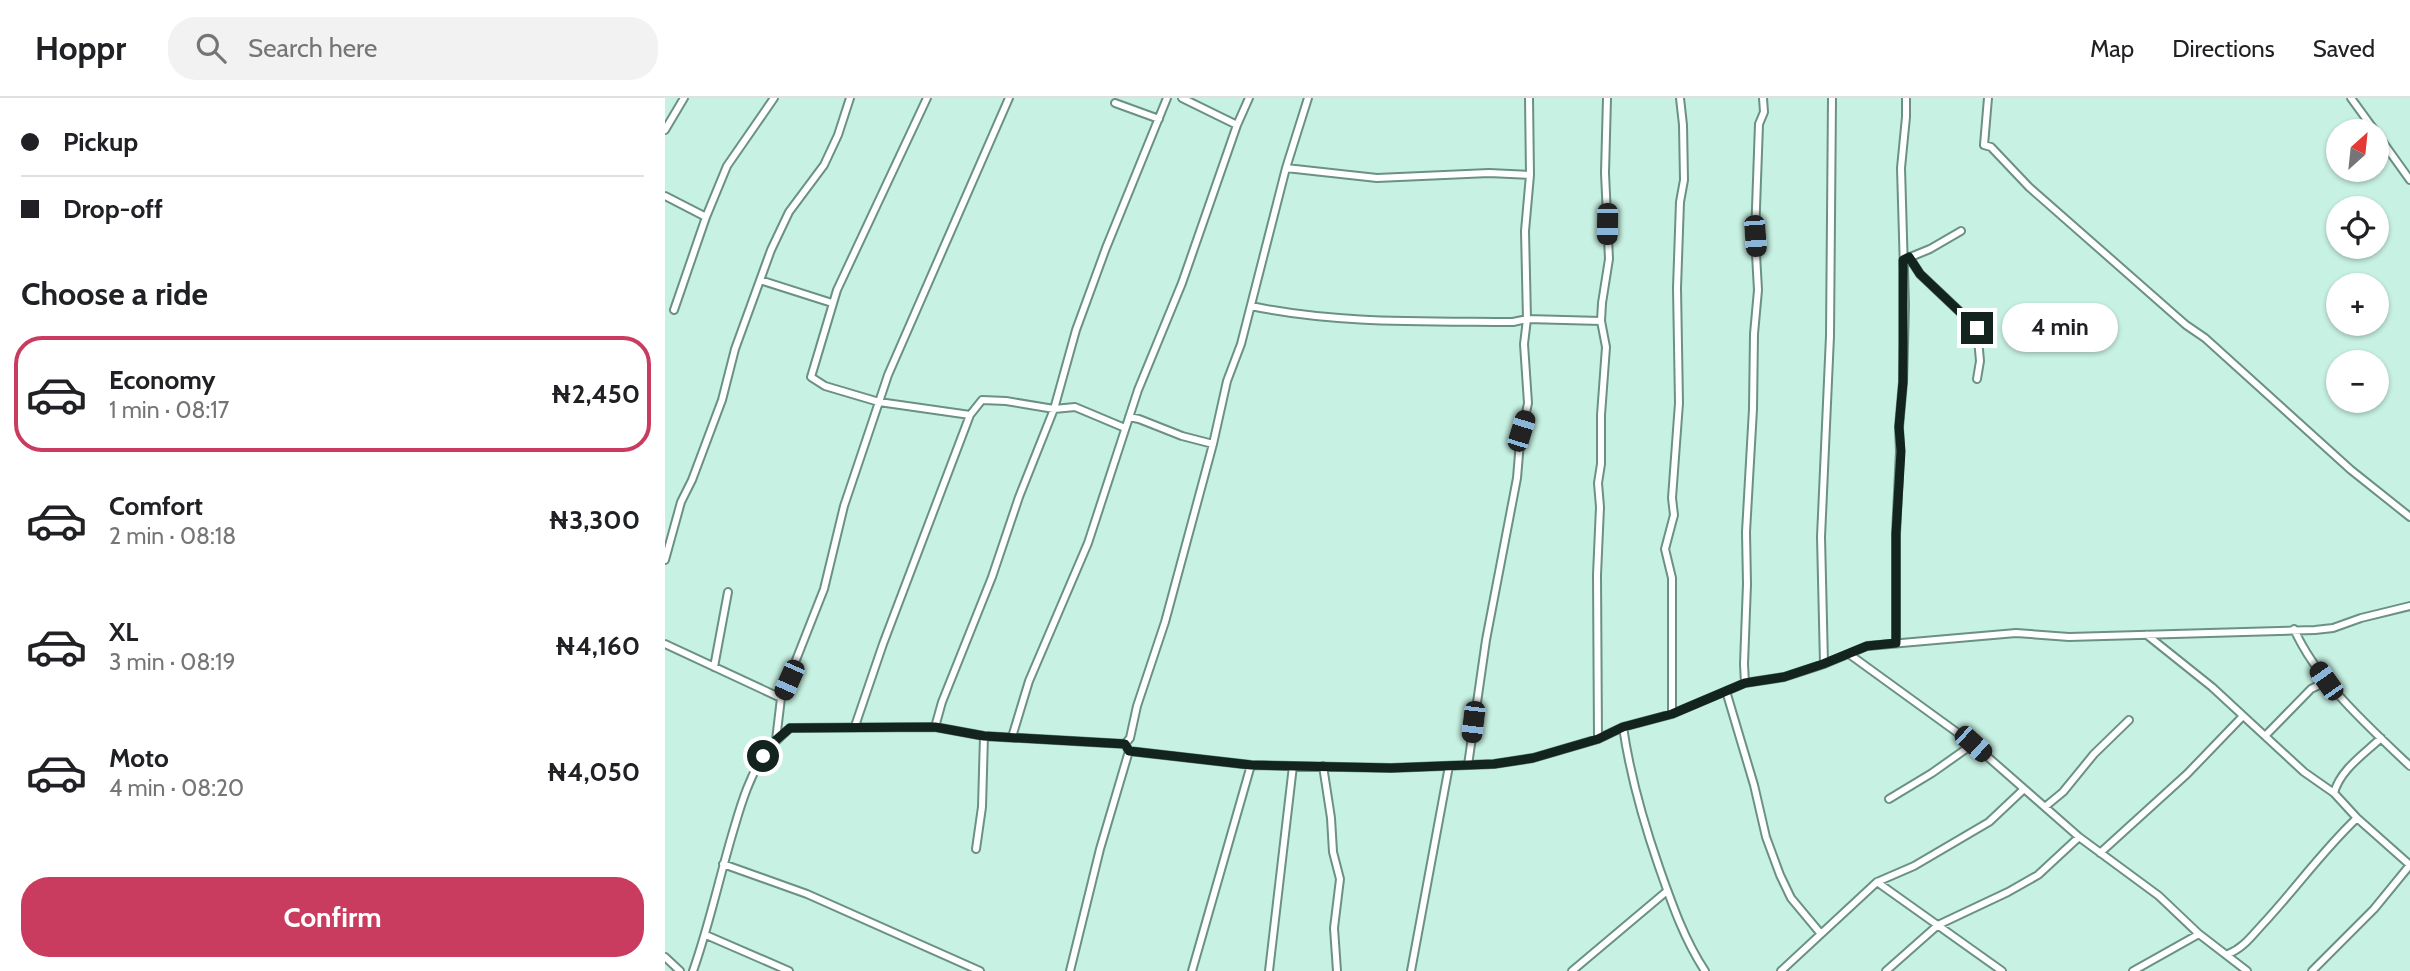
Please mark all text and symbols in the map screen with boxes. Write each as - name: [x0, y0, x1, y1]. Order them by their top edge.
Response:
- search box: [168, 17, 658, 80]
- text: Hoppr: [35, 28, 126, 68]
- icon: search: [192, 29, 230, 67]
- text: Search here: [248, 32, 377, 64]
- text: Map: [2090, 34, 2134, 63]
- text: Directions: [2172, 34, 2275, 63]
- text: Saved: [2313, 34, 2375, 63]
- north arrow: [2326, 119, 2389, 182]
- map controls: [2326, 119, 2389, 413]
- text: Pickup: [63, 126, 138, 158]
- text: Drop-off: [63, 193, 163, 225]
- button: locate: [2326, 196, 2389, 259]
- car: [1597, 203, 1618, 245]
- car: [1744, 214, 1767, 258]
- button: +: [2326, 273, 2389, 336]
- text: Choose a ride: [21, 274, 208, 313]
- callout: 4 min: [2001, 303, 2117, 352]
- route end: [1961, 312, 1993, 344]
- text: 4 min: [2031, 313, 2089, 341]
- button: −: [2326, 350, 2389, 413]
- icon: car: [25, 363, 88, 426]
- text: Economy: [109, 364, 215, 396]
- text: ₦2,450: [551, 378, 640, 410]
- text: 1 min · 08:17: [109, 396, 229, 424]
- car: [1505, 408, 1538, 454]
- icon: car: [25, 489, 88, 552]
- text: Comfort: [109, 490, 203, 522]
- text: ₦3,300: [548, 504, 640, 536]
- text: 2 min · 08:18: [109, 522, 236, 550]
- icon: car: [25, 615, 88, 678]
- text: XL: [109, 616, 138, 648]
- text: ₦4,160: [555, 630, 640, 662]
- text: 3 min · 08:19: [109, 648, 236, 676]
- car: [771, 657, 808, 703]
- car: [2306, 658, 2347, 704]
- car: [1461, 700, 1486, 744]
- car: [1951, 722, 1996, 766]
- route start: [747, 740, 779, 772]
- icon: car: [25, 741, 88, 804]
- text: Moto: [109, 742, 169, 774]
- text: ₦4,050: [546, 756, 640, 788]
- text: 4 min · 08:20: [109, 774, 244, 802]
- button: Confirm: [21, 877, 644, 957]

